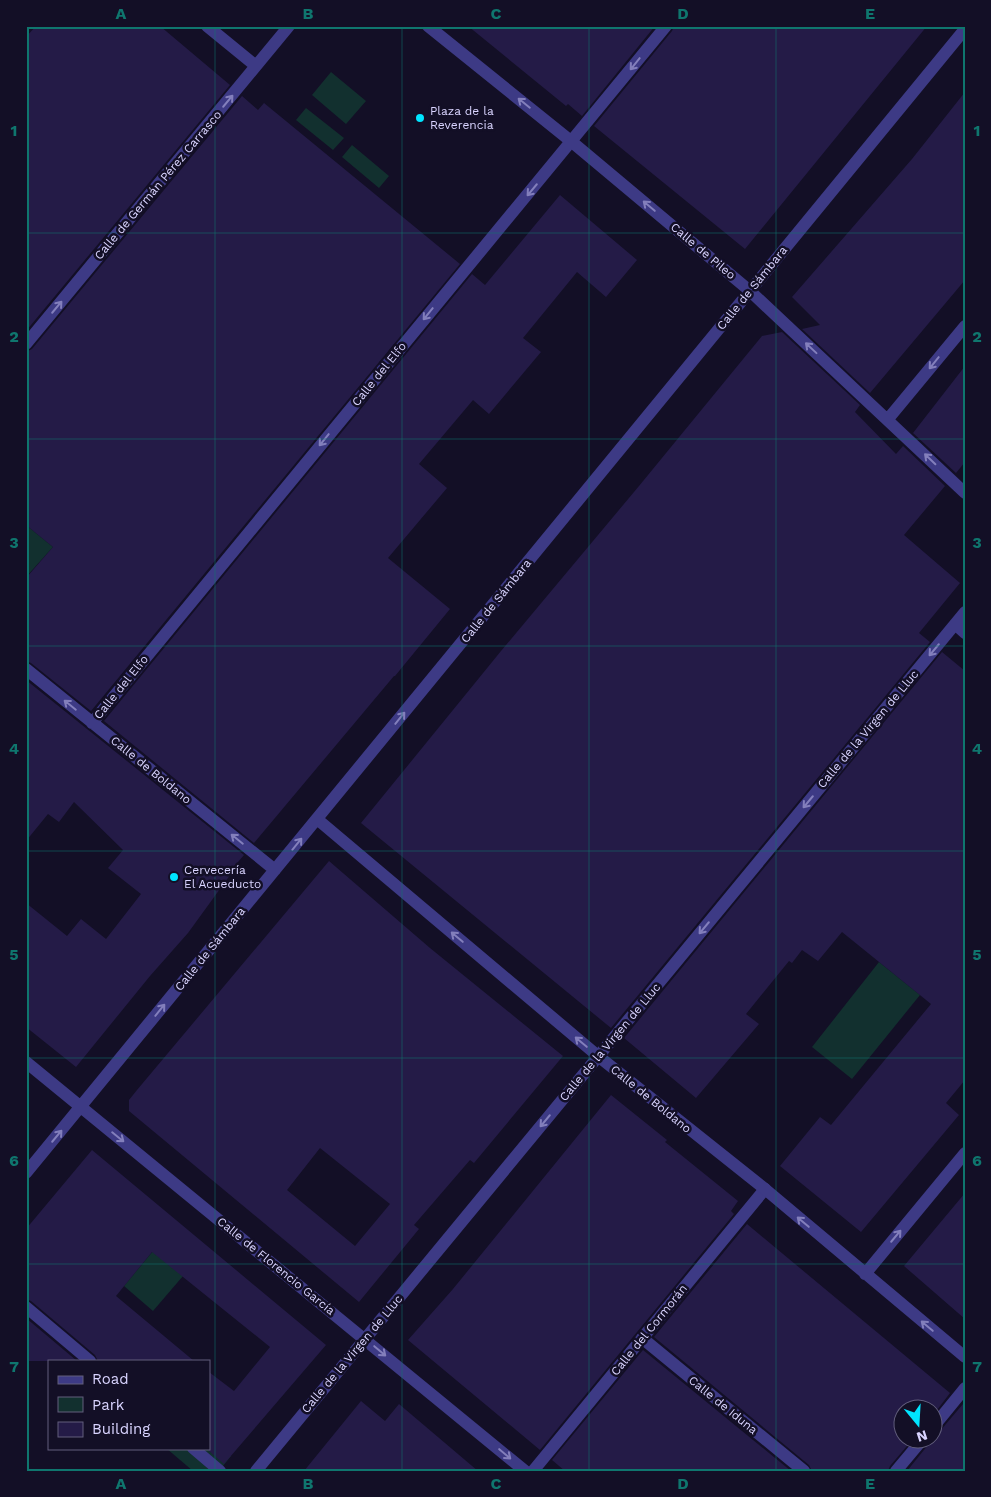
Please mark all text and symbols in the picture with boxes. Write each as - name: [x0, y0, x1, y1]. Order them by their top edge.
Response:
- text: A: [116, 4, 127, 23]
- text: B: [303, 4, 314, 23]
- text: C: [491, 4, 502, 23]
- text: D: [677, 4, 689, 23]
- text: E: [865, 4, 875, 23]
- one-way arrow: [629, 57, 640, 70]
- one-way arrow: [222, 94, 233, 107]
- one-way arrow: [517, 98, 530, 109]
- place label: Plaza de la Reverencia: [430, 104, 494, 132]
- street label: Calle de Germán Pérez Carrasco: [92, 108, 224, 262]
- marker: Plaza de la Reverencia: [414, 112, 426, 124]
- text: 1: [11, 121, 17, 140]
- text: 1: [974, 121, 980, 140]
- one-way arrow: [526, 183, 537, 196]
- one-way arrow: [643, 201, 656, 212]
- street label: Calle de Pileo: [668, 220, 738, 282]
- street label: Calle de Sámbara: [714, 243, 790, 333]
- one-way arrow: [52, 300, 63, 313]
- one-way arrow: [422, 308, 433, 321]
- text: 2: [9, 327, 19, 346]
- text: 2: [972, 327, 982, 346]
- street label: Calle del Elfo: [349, 339, 409, 409]
- one-way arrow: [805, 342, 818, 354]
- one-way arrow: [928, 357, 940, 370]
- one-way arrow: [319, 433, 330, 446]
- one-way arrow: [923, 453, 936, 465]
- text: 3: [9, 533, 19, 552]
- text: 3: [972, 533, 982, 552]
- street label: Calle de Sámbara: [458, 556, 534, 646]
- one-way arrow: [928, 643, 939, 656]
- street label: Calle del Elfo: [91, 652, 151, 722]
- street label: Calle de la Virgen de Lluc: [815, 667, 922, 791]
- one-way arrow: [64, 699, 77, 710]
- one-way arrow: [394, 712, 405, 725]
- street label: Calle de Boldano: [108, 733, 194, 807]
- text: 4: [9, 739, 19, 758]
- text: 4: [972, 739, 982, 758]
- one-way arrow: [802, 796, 814, 809]
- one-way arrow: [231, 834, 244, 845]
- one-way arrow: [291, 838, 302, 851]
- place label: Cervecería El Acueducto: [184, 863, 261, 891]
- marker: Cervecería El Acueducto: [168, 871, 180, 883]
- street label: Calle de Sámbara: [172, 904, 248, 994]
- one-way arrow: [699, 921, 710, 934]
- one-way arrow: [451, 931, 464, 943]
- text: 5: [9, 945, 19, 964]
- text: 5: [972, 945, 982, 964]
- street label: Calle de la Virgen de Lluc: [557, 980, 664, 1104]
- one-way arrow: [155, 1004, 166, 1017]
- one-way arrow: [575, 1036, 588, 1048]
- street label: Calle de Boldano: [608, 1062, 694, 1136]
- one-way arrow: [540, 1114, 551, 1127]
- one-way arrow: [52, 1130, 63, 1143]
- one-way arrow: [111, 1132, 124, 1143]
- text: 6: [9, 1151, 19, 1170]
- text: 6: [972, 1151, 982, 1170]
- street label: Calle de Florencio García: [214, 1214, 338, 1318]
- one-way arrow: [796, 1216, 809, 1227]
- one-way arrow: [890, 1230, 902, 1243]
- street label: Calle del Cormorán: [608, 1282, 690, 1378]
- street label: Calle de la Virgen de Lluc: [299, 1292, 406, 1416]
- one-way arrow: [921, 1320, 934, 1331]
- one-way arrow: [373, 1345, 386, 1356]
- text: 7: [9, 1357, 19, 1376]
- text: 7: [972, 1357, 982, 1376]
- legend: [48, 1360, 210, 1450]
- text: Road: [92, 1370, 129, 1388]
- street label: Calle de Iduna: [686, 1373, 760, 1437]
- text: Park: [92, 1396, 125, 1414]
- north arrow: [894, 1400, 944, 1450]
- text: Building: [92, 1420, 150, 1438]
- text: N: [915, 1427, 929, 1446]
- one-way arrow: [498, 1448, 511, 1459]
- text: A: [116, 1474, 127, 1493]
- text: B: [303, 1474, 314, 1493]
- text: C: [491, 1474, 502, 1493]
- text: D: [677, 1474, 689, 1493]
- text: E: [865, 1474, 875, 1493]

